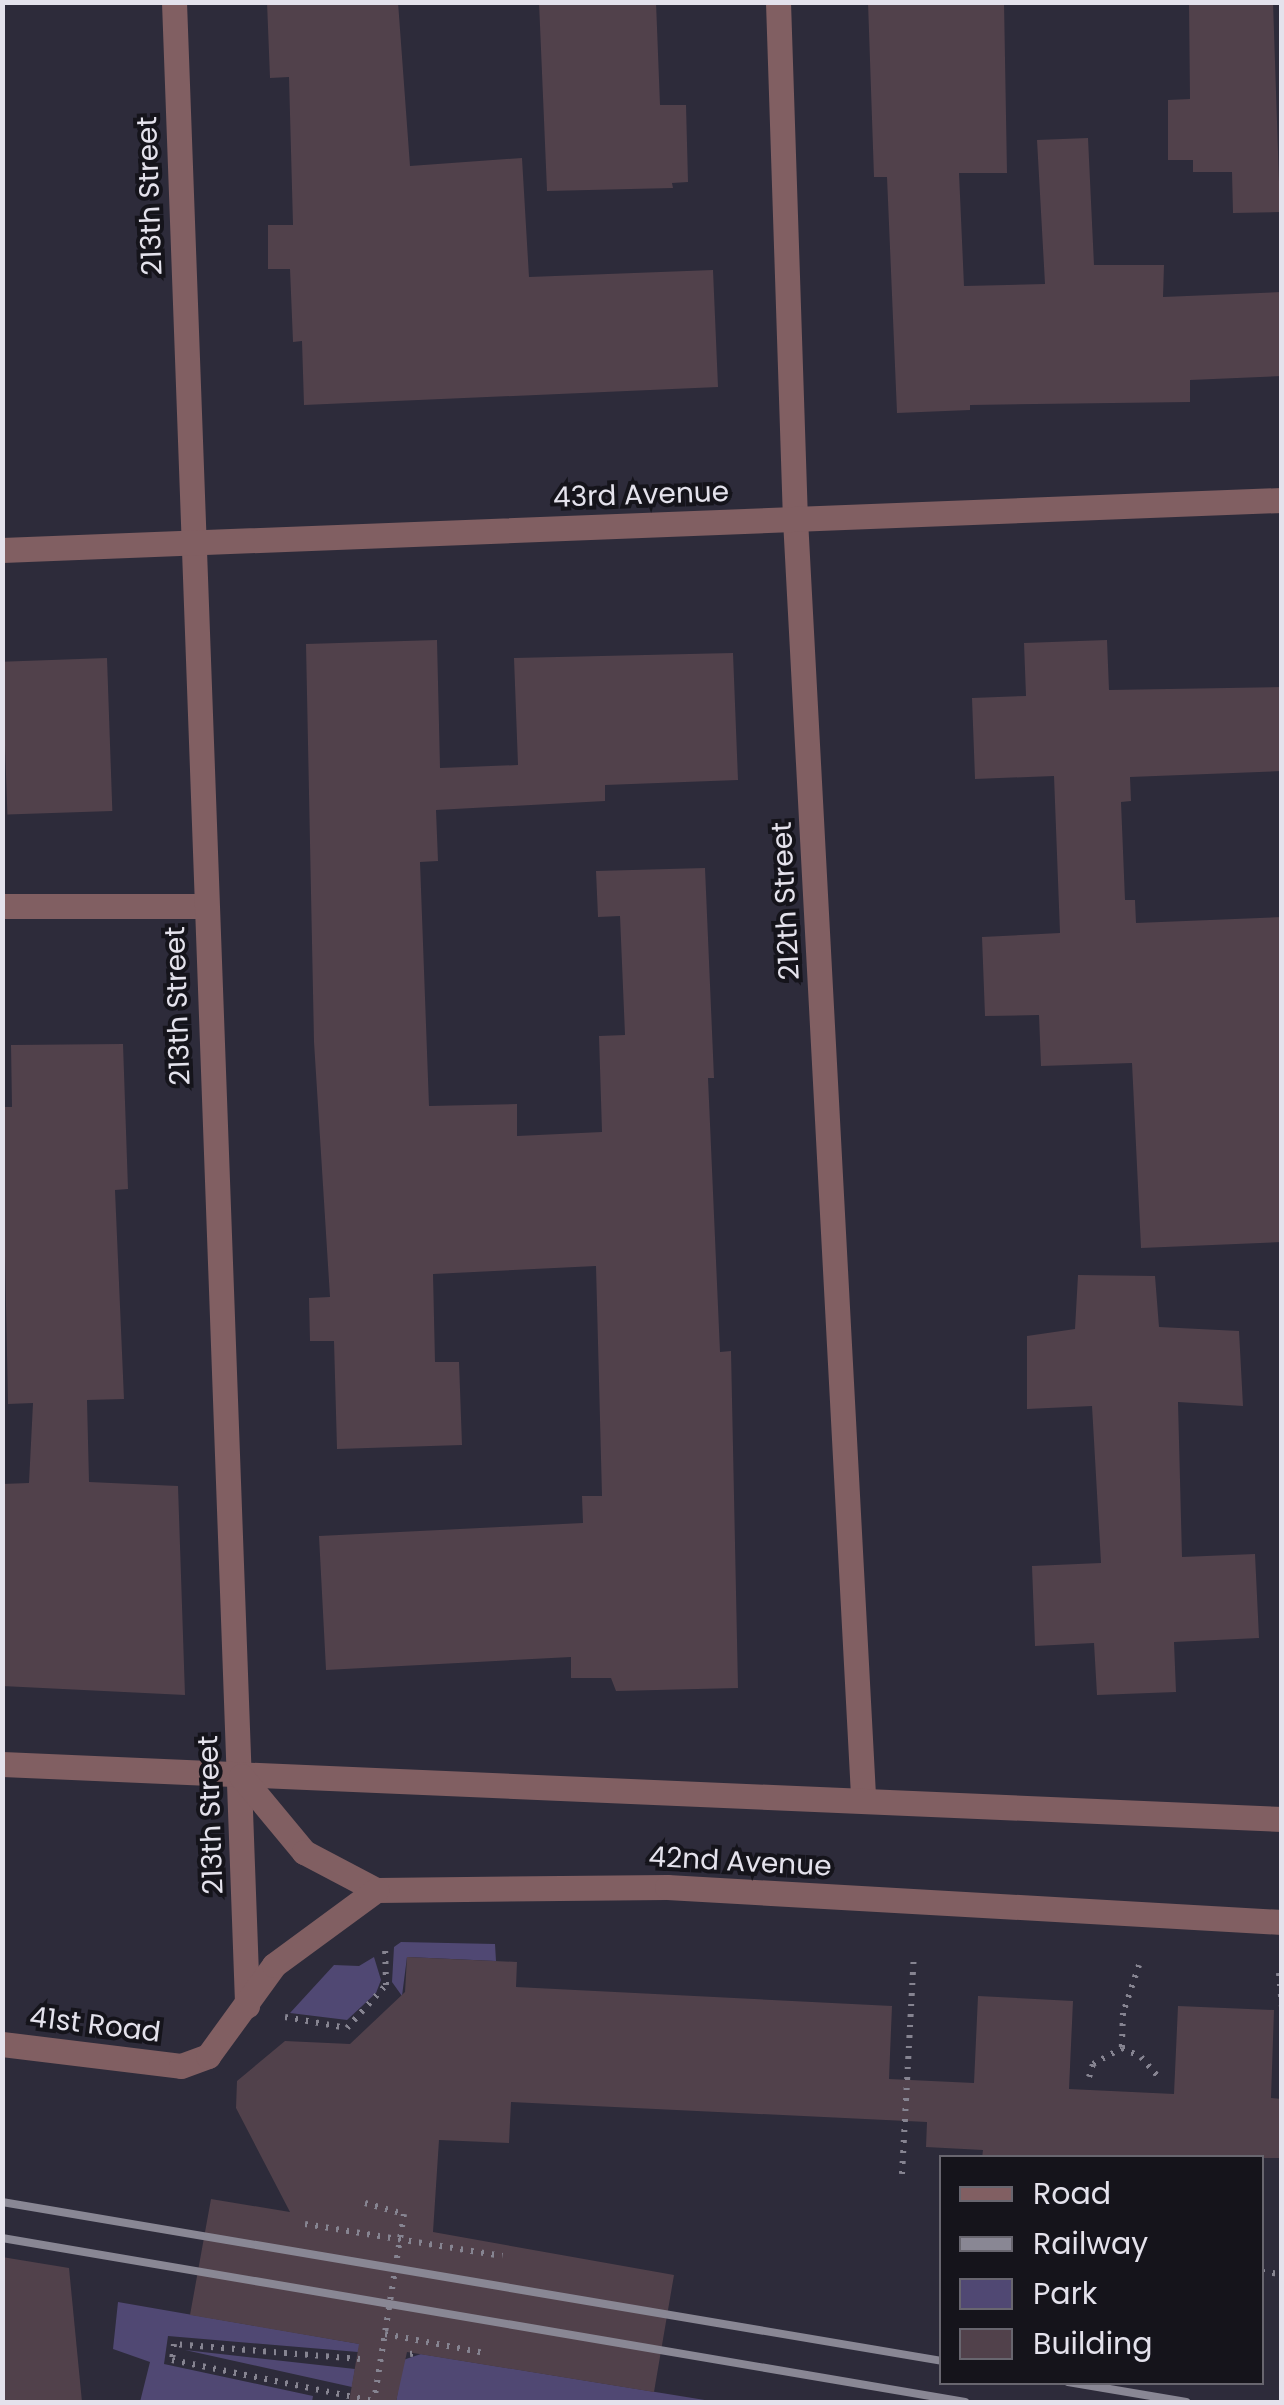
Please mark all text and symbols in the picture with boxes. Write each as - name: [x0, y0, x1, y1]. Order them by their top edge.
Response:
- street label: 213th Street: [130, 116, 170, 276]
- street label: 43rd Avenue: [552, 475, 730, 515]
- street label: 212th Street: [765, 821, 807, 981]
- street label: 213th Street: [158, 926, 198, 1086]
- street label: 213th Street: [191, 1735, 231, 1895]
- street label: 42nd Avenue: [648, 1840, 832, 1884]
- street label: 41st Road: [28, 2000, 162, 2050]
- legend: [939, 2155, 1264, 2385]
- text: Road: [1033, 2172, 1111, 2215]
- text: Railway: [1033, 2222, 1148, 2265]
- text: Park: [1033, 2272, 1097, 2315]
- text: Building: [1033, 2322, 1153, 2365]

